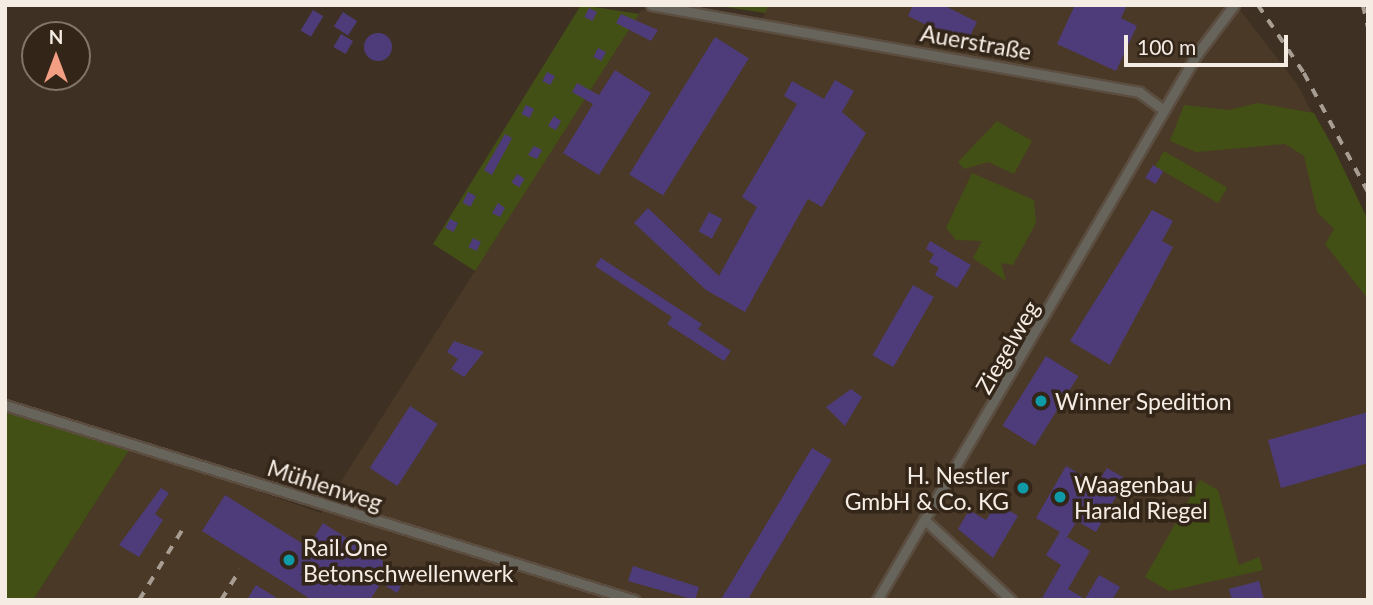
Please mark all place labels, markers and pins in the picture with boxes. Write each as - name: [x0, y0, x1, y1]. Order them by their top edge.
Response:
- place label: Winner Spedition: [1055, 387, 1232, 415]
- marker: Winner Spedition: [1033, 393, 1049, 409]
- place label: H. Nestler GmbH & Co. KG: [845, 461, 1009, 515]
- place label: Waagenbau Harald Riegel: [1074, 470, 1208, 524]
- marker: H. Nestler GmbH & Co. KG: [1015, 480, 1031, 496]
- marker: Waagenbau Harald Riegel: [1052, 489, 1068, 505]
- place label: Rail.One Betonschwellenwerk: [303, 533, 513, 587]
- marker: Rail.One Betonschwellenwerk: [281, 552, 297, 568]

